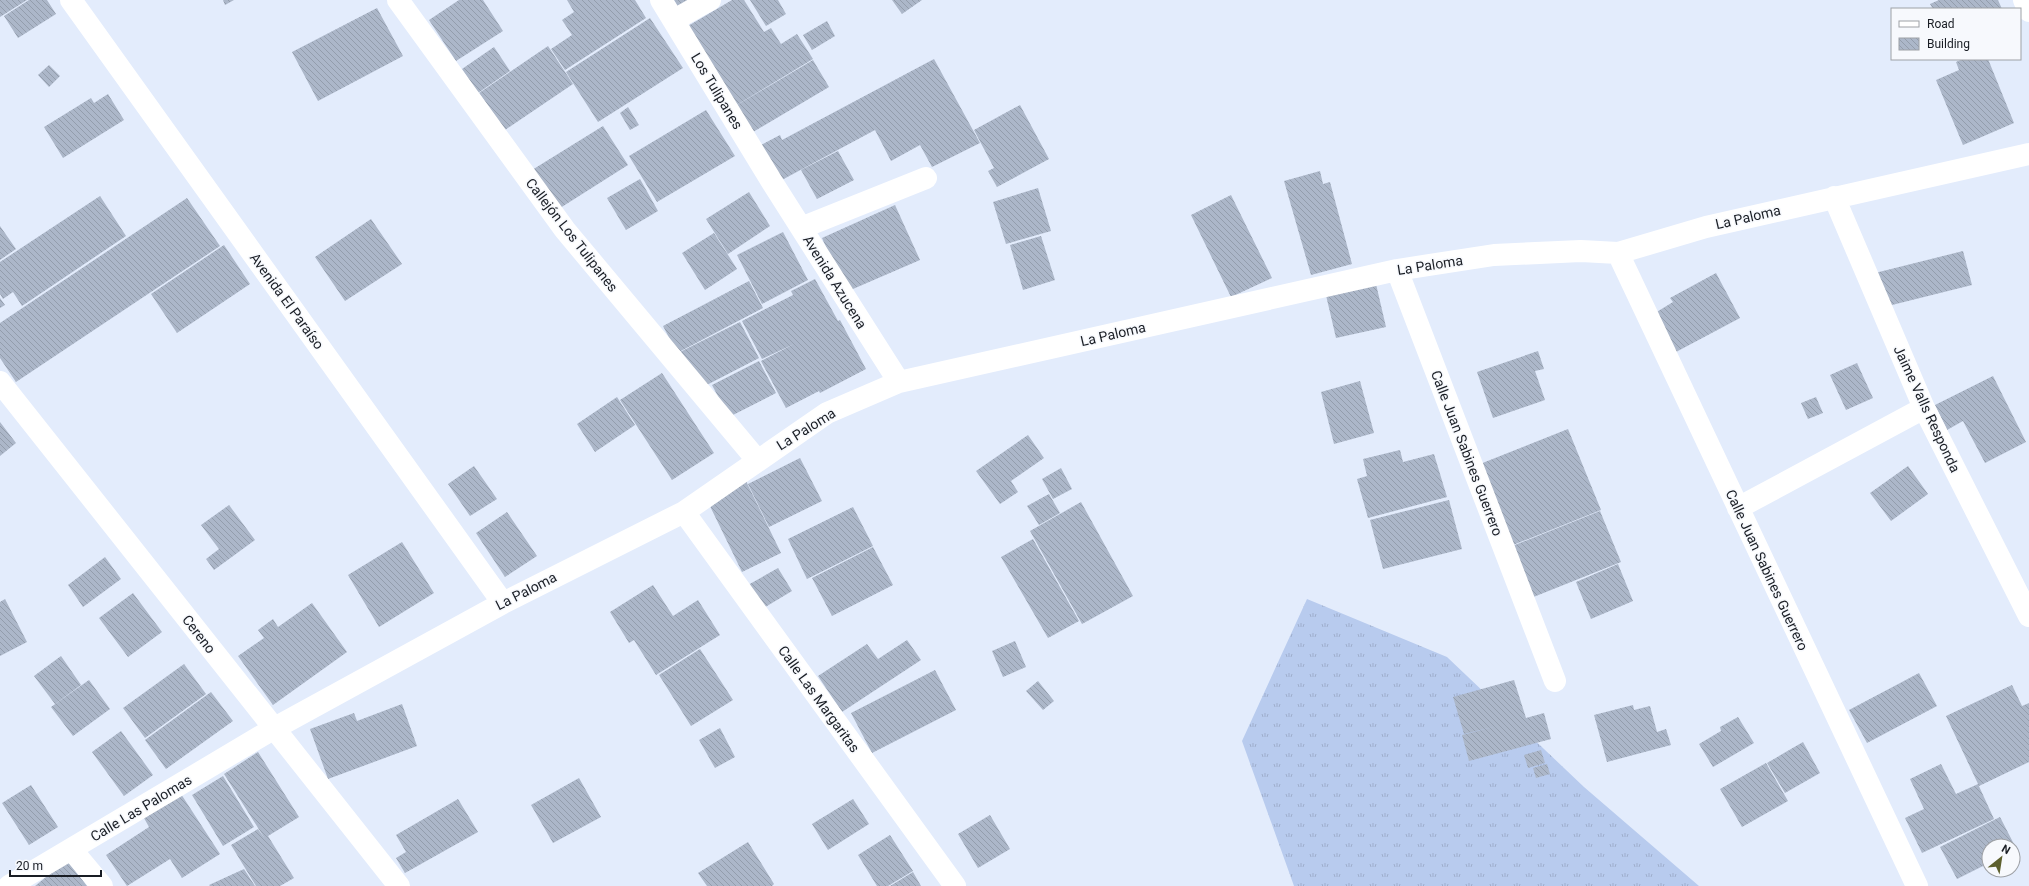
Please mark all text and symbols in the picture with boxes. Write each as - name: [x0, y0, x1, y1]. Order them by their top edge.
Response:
- legend: [1891, 8, 2021, 60]
- text: Road: [1927, 17, 1955, 31]
- text: Building: [1927, 37, 1970, 51]
- street label: Los Tulipanes: [688, 50, 746, 132]
- street label: Callejón Los Tulipanes: [523, 175, 621, 295]
- street label: La Paloma: [1714, 202, 1782, 232]
- street label: Avenida Azucena: [800, 232, 870, 332]
- street label: Avenida El Paraíso: [247, 250, 327, 352]
- street label: La Paloma: [1396, 252, 1464, 278]
- street label: La Paloma: [1079, 319, 1147, 349]
- street label: Jaime Valls Responda: [1891, 343, 1963, 475]
- street label: Calle Juan Sabines Guerrero: [1428, 368, 1506, 538]
- street label: La Paloma: [774, 405, 838, 453]
- street label: Calle Juan Sabines Guerrero: [1723, 487, 1811, 653]
- street label: La Paloma: [493, 569, 559, 613]
- street label: Cereno: [179, 612, 219, 656]
- street label: Calle Las Margaritas: [775, 643, 863, 755]
- street label: Calle Las Palomas: [88, 771, 194, 845]
- north arrow: [1981, 838, 2021, 878]
- text: N: [1999, 842, 2013, 857]
- scale bar: [10, 852, 101, 878]
- text: 20 m: [16, 859, 43, 873]

